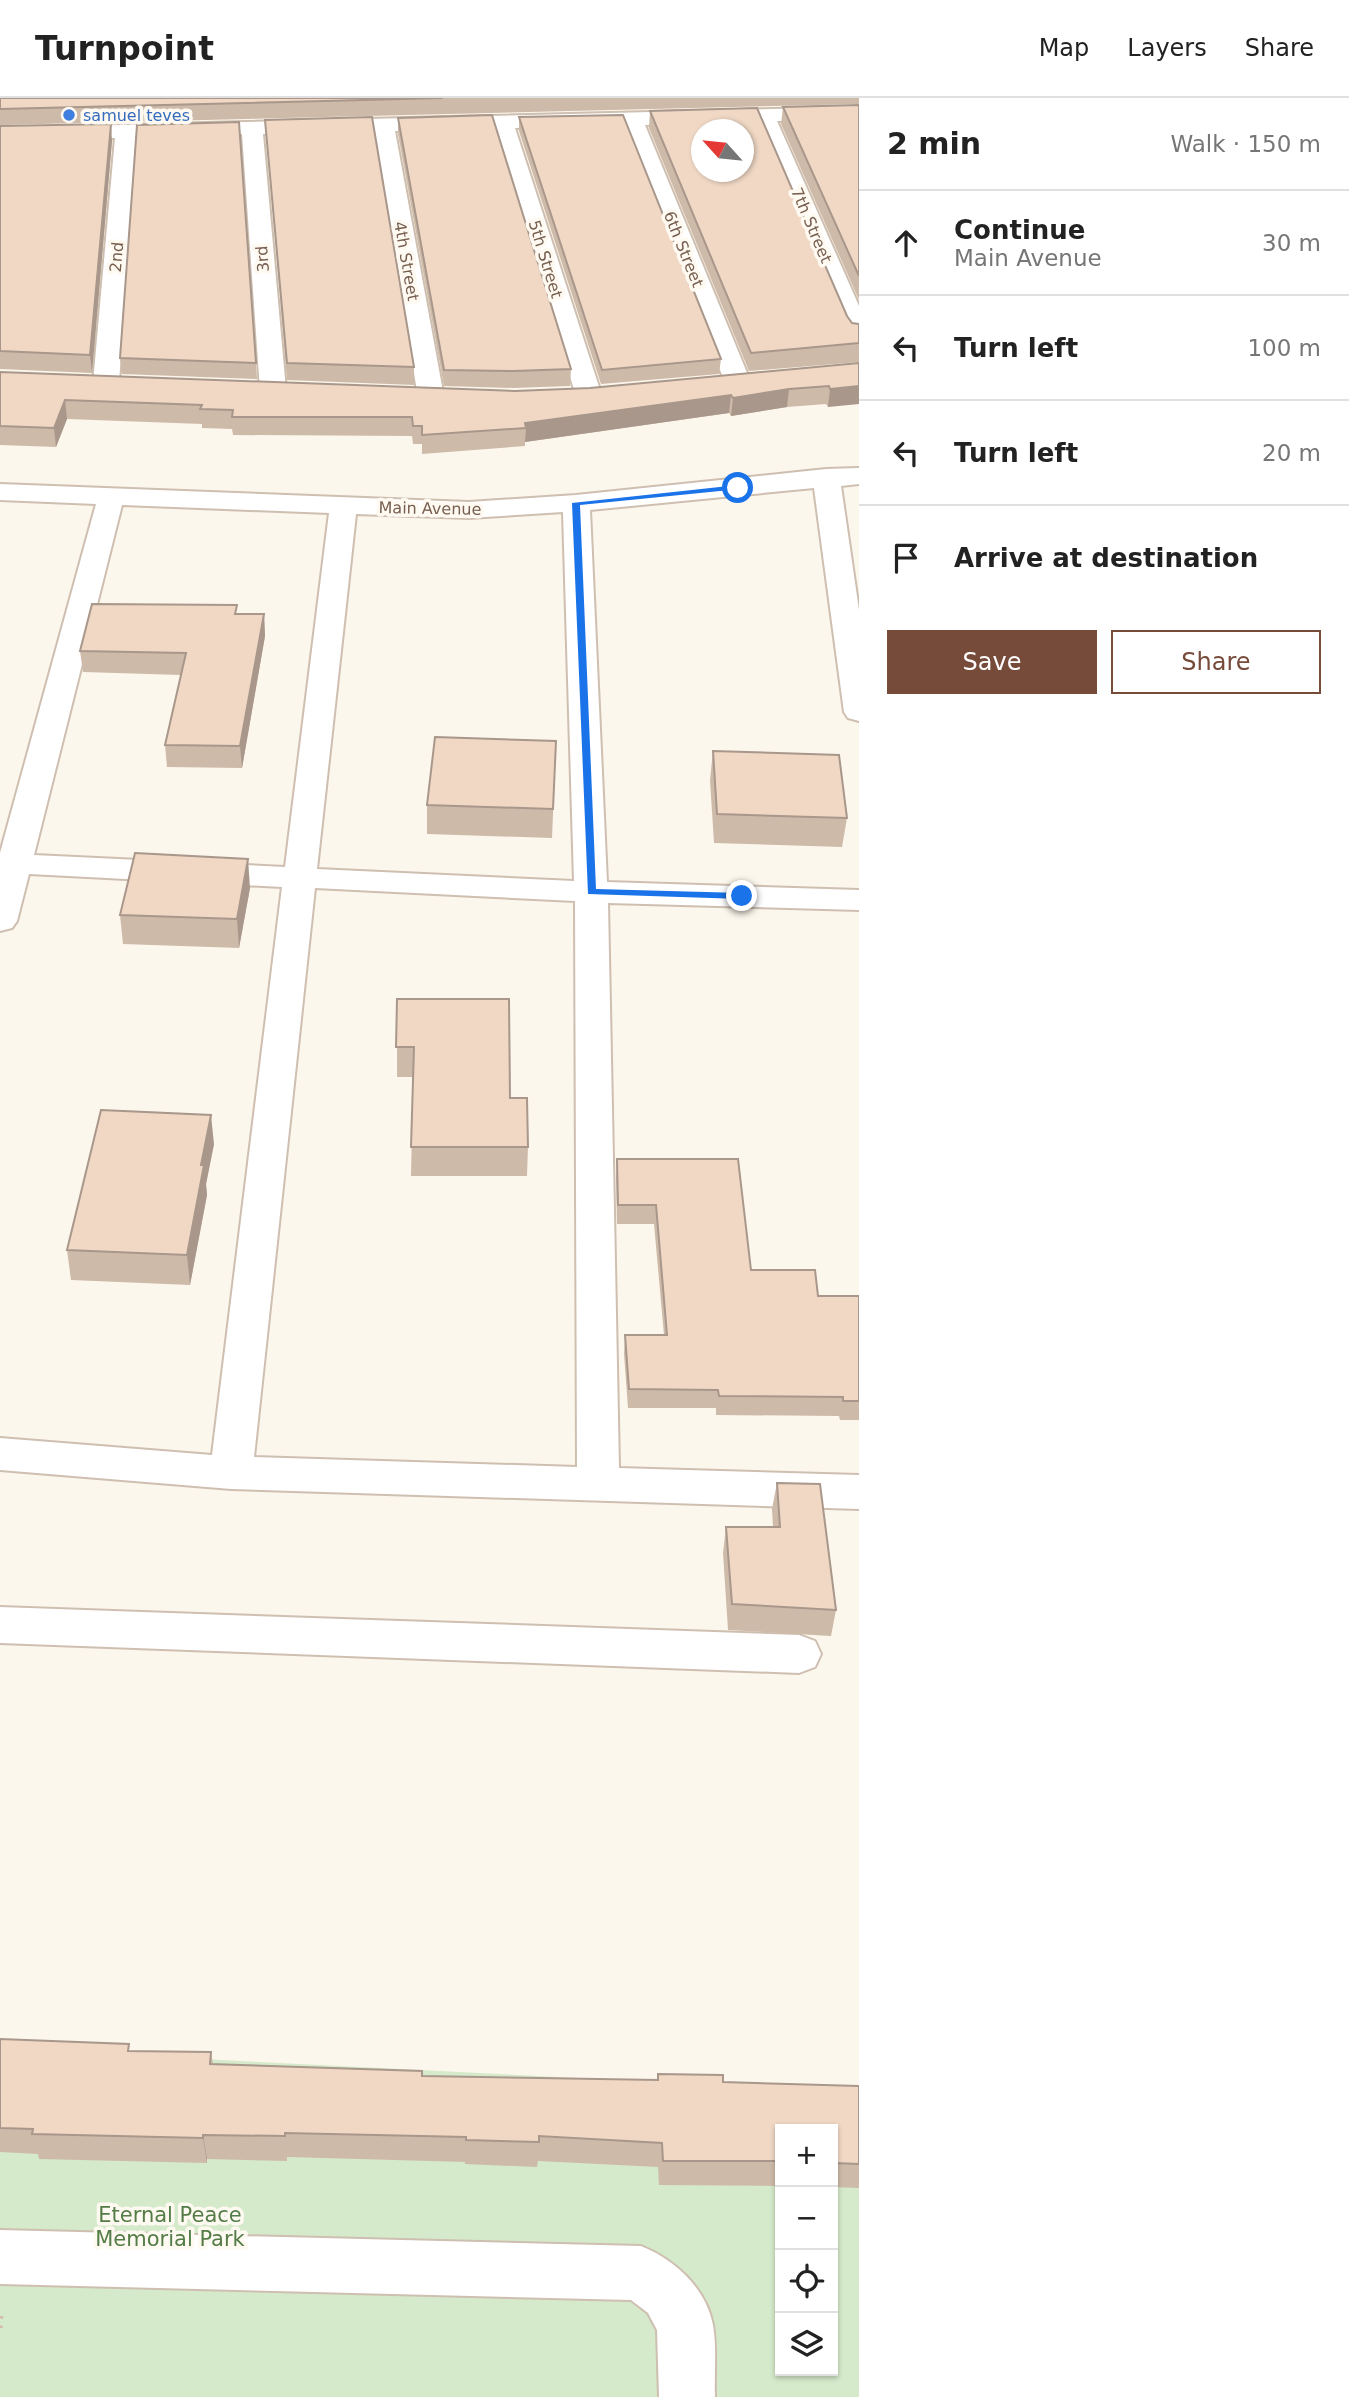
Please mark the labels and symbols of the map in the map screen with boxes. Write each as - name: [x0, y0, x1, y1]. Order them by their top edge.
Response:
- place label: samuel teves: [83, 106, 190, 125]
- marker: samuel teves: [61, 107, 77, 123]
- north arrow: [691, 119, 754, 182]
- street label: 7th Street: [787, 185, 836, 266]
- street label: 6th Street: [660, 208, 707, 290]
- street label: 5th Street: [525, 218, 566, 300]
- street label: 4th Street: [390, 220, 423, 302]
- street label: 2nd: [106, 241, 127, 273]
- street label: 3rd: [252, 245, 273, 273]
- route start: [722, 472, 753, 503]
- street label: Main Avenue: [378, 498, 482, 519]
- route end: [726, 880, 757, 911]
- park label: Eternal Peace Memorial Park: [95, 2203, 246, 2251]

